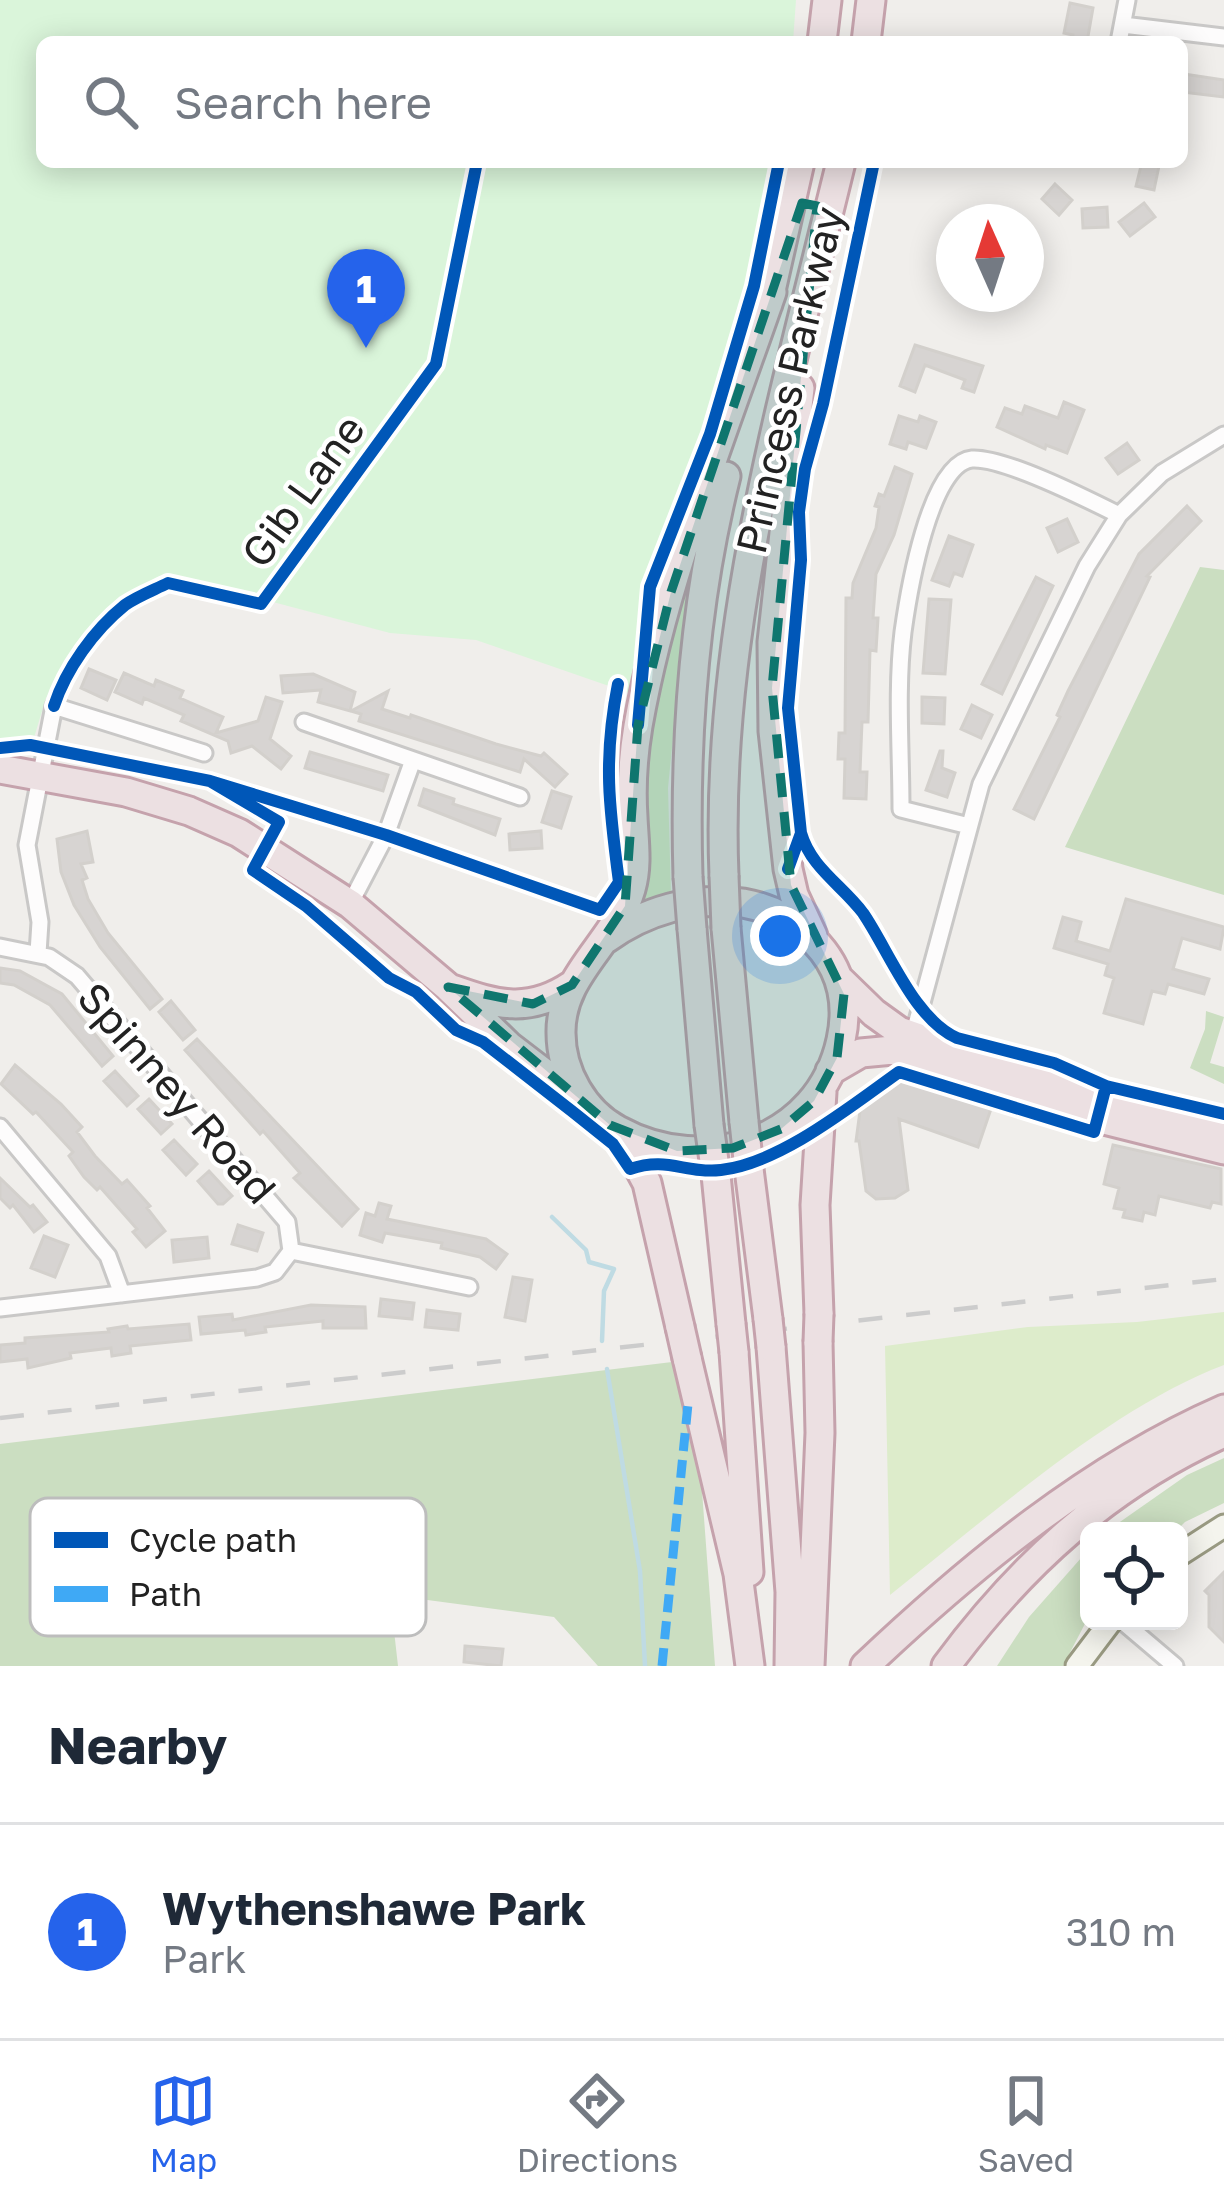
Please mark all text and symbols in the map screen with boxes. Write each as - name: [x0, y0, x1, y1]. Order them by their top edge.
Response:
- search box: [36, 36, 1188, 168]
- icon: search: [78, 69, 144, 135]
- text: Search here: [174, 75, 432, 129]
- street label: Princess Parkway: [725, 202, 853, 558]
- north arrow: [936, 204, 1044, 312]
- pin: 1: [327, 249, 405, 348]
- street label: Gib Lane: [230, 405, 374, 576]
- your location: [750, 906, 810, 966]
- street label: Spinney Road: [68, 972, 287, 1213]
- legend: [30, 1498, 426, 1636]
- text: Cycle path: [129, 1520, 297, 1559]
- map controls: [1080, 1522, 1188, 1630]
- button: locate: [1080, 1522, 1188, 1630]
- text: Path: [129, 1574, 202, 1613]
- text: Nearby: [48, 1714, 227, 1775]
- text: Wythenshawe Park: [162, 1881, 586, 1935]
- text: 1: [77, 1908, 97, 1955]
- text: 310 m: [1066, 1908, 1176, 1955]
- text: Park: [162, 1935, 246, 1982]
- tab: Map: [150, 2068, 217, 2179]
- tab: Directions: [517, 2068, 678, 2179]
- tab: Saved: [978, 2068, 1074, 2179]

